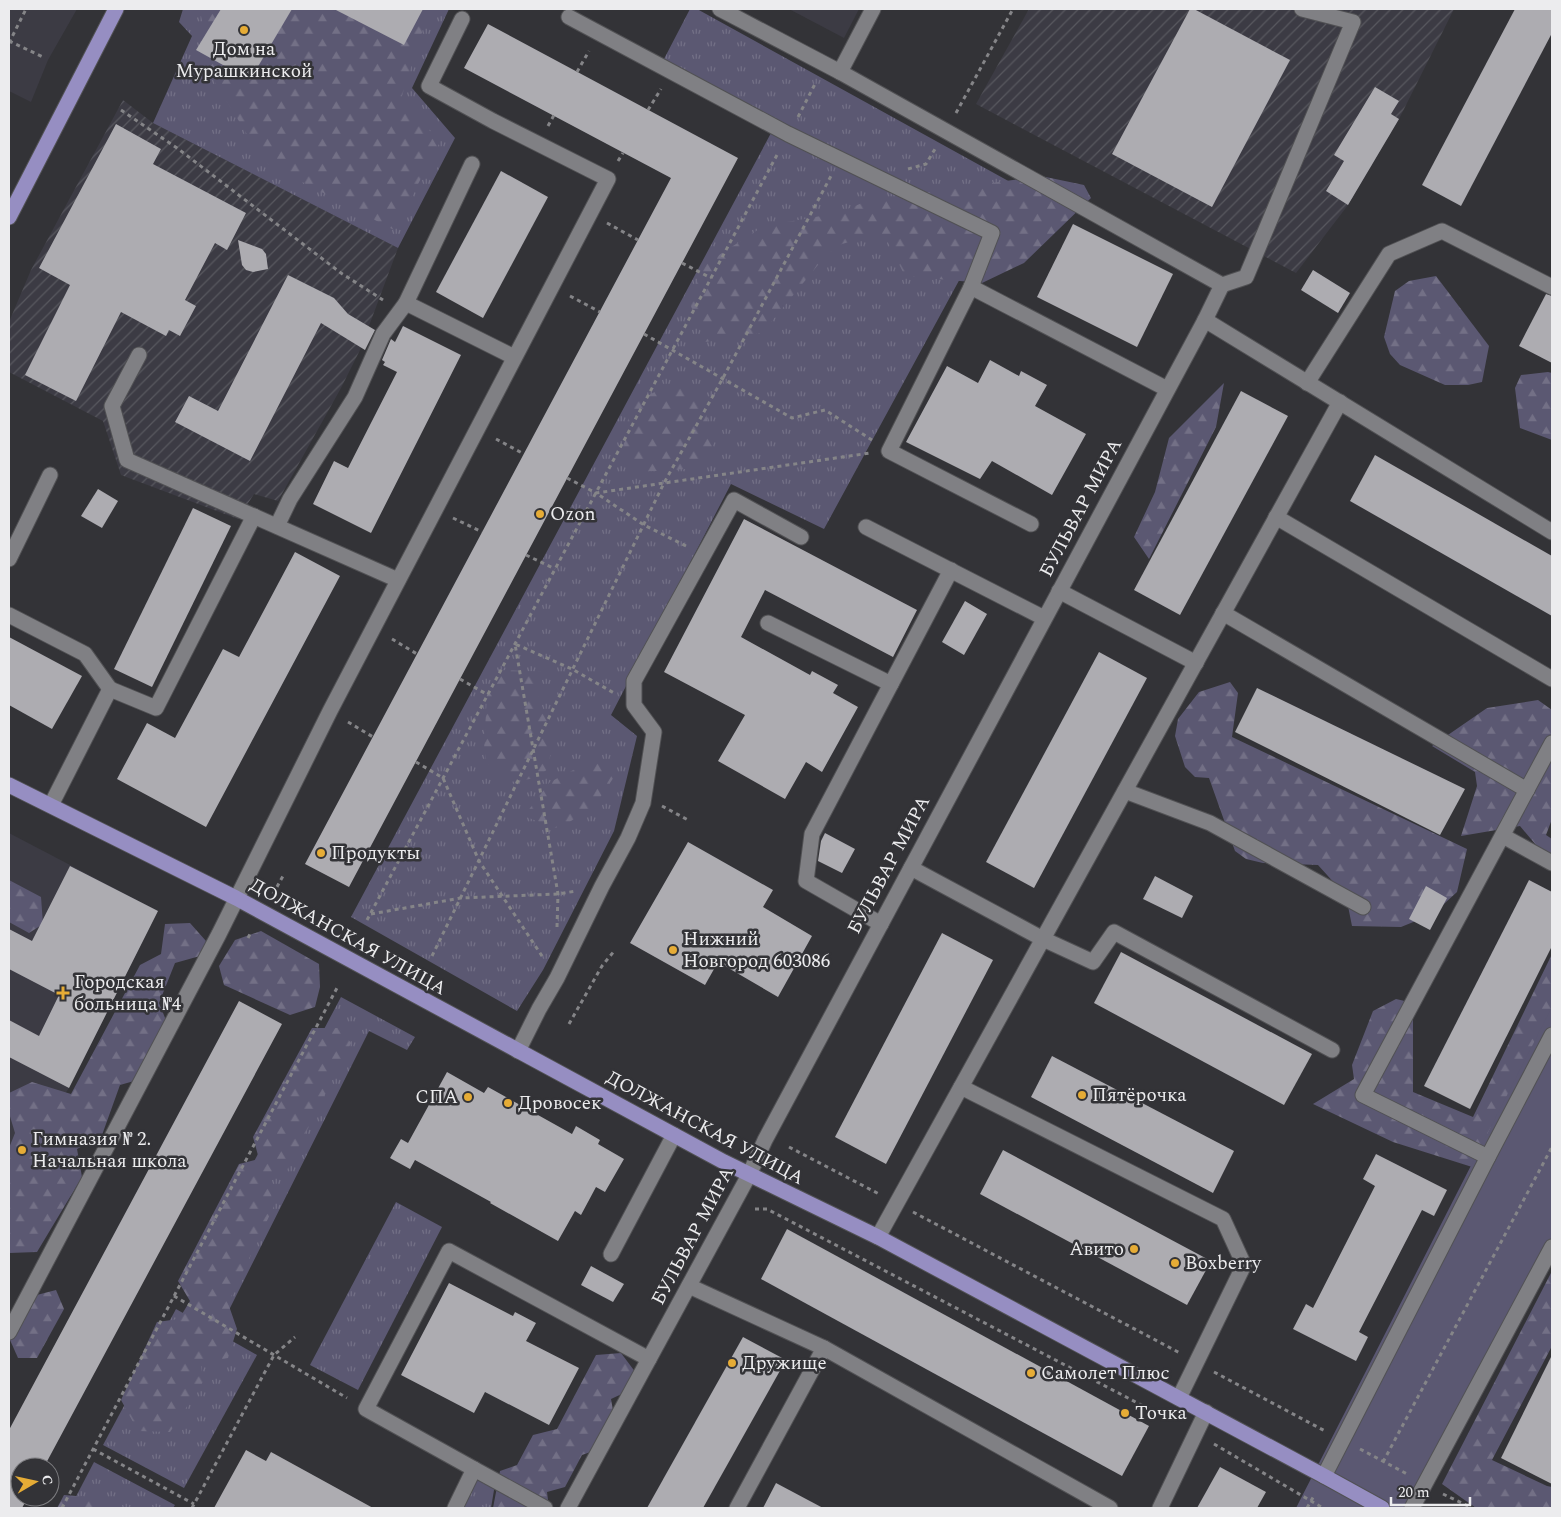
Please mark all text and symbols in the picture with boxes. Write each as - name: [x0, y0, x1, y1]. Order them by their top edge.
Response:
- marker: Дом на Мурашкинской: [238, 24, 250, 36]
- place label: Дом на Мурашкинской: [175, 35, 313, 86]
- street label: БУЛЬВАР МИРА: [1032, 433, 1130, 583]
- place label: Ozon: [550, 500, 596, 529]
- marker: Ozon: [534, 508, 546, 520]
- street label: БУЛЬВАР МИРА: [840, 790, 938, 940]
- place label: Продукты: [331, 839, 420, 868]
- marker: Продукты: [315, 847, 327, 859]
- street label: ДОЛЖАНСКАЯ УЛИЦА: [244, 871, 452, 1003]
- place label: Нижний Новгород 603086: [683, 925, 830, 976]
- marker: Нижний Новгород 603086: [667, 944, 679, 956]
- place label: Городская больница №4: [74, 968, 182, 1019]
- marker: Городская больница №4: [56, 986, 70, 1000]
- street label: ДОЛЖАНСКАЯ УЛИЦА: [601, 1063, 809, 1193]
- place label: Пятёрочка: [1092, 1081, 1187, 1110]
- place label: СПА: [415, 1083, 458, 1112]
- place label: Дровосек: [518, 1089, 602, 1118]
- marker: Пятёрочка: [1076, 1089, 1088, 1101]
- marker: СПА: [462, 1091, 474, 1103]
- marker: Дровосек: [502, 1097, 514, 1109]
- place label: Гимназия № 2. Начальная школа: [32, 1125, 187, 1176]
- marker: Гимназия № 2. Начальная школа: [16, 1144, 28, 1156]
- street label: БУЛЬВАР МИРА: [644, 1161, 742, 1311]
- place label: Авито: [1069, 1235, 1124, 1264]
- marker: Авито: [1128, 1243, 1140, 1255]
- place label: Boxberry: [1185, 1249, 1262, 1278]
- marker: Boxberry: [1169, 1257, 1181, 1269]
- place label: Дружище: [742, 1349, 827, 1378]
- marker: Дружище: [726, 1357, 738, 1369]
- place label: Самолет Плюс: [1041, 1359, 1170, 1388]
- marker: Самолет Плюс: [1025, 1367, 1037, 1379]
- place label: Точка: [1135, 1399, 1188, 1428]
- marker: Точка: [1119, 1407, 1131, 1419]
- north arrow: [10, 1457, 60, 1507]
- text: С: [36, 1473, 58, 1487]
- scale bar: [1391, 1474, 1470, 1506]
- text: 20 m: [1398, 1481, 1430, 1504]

